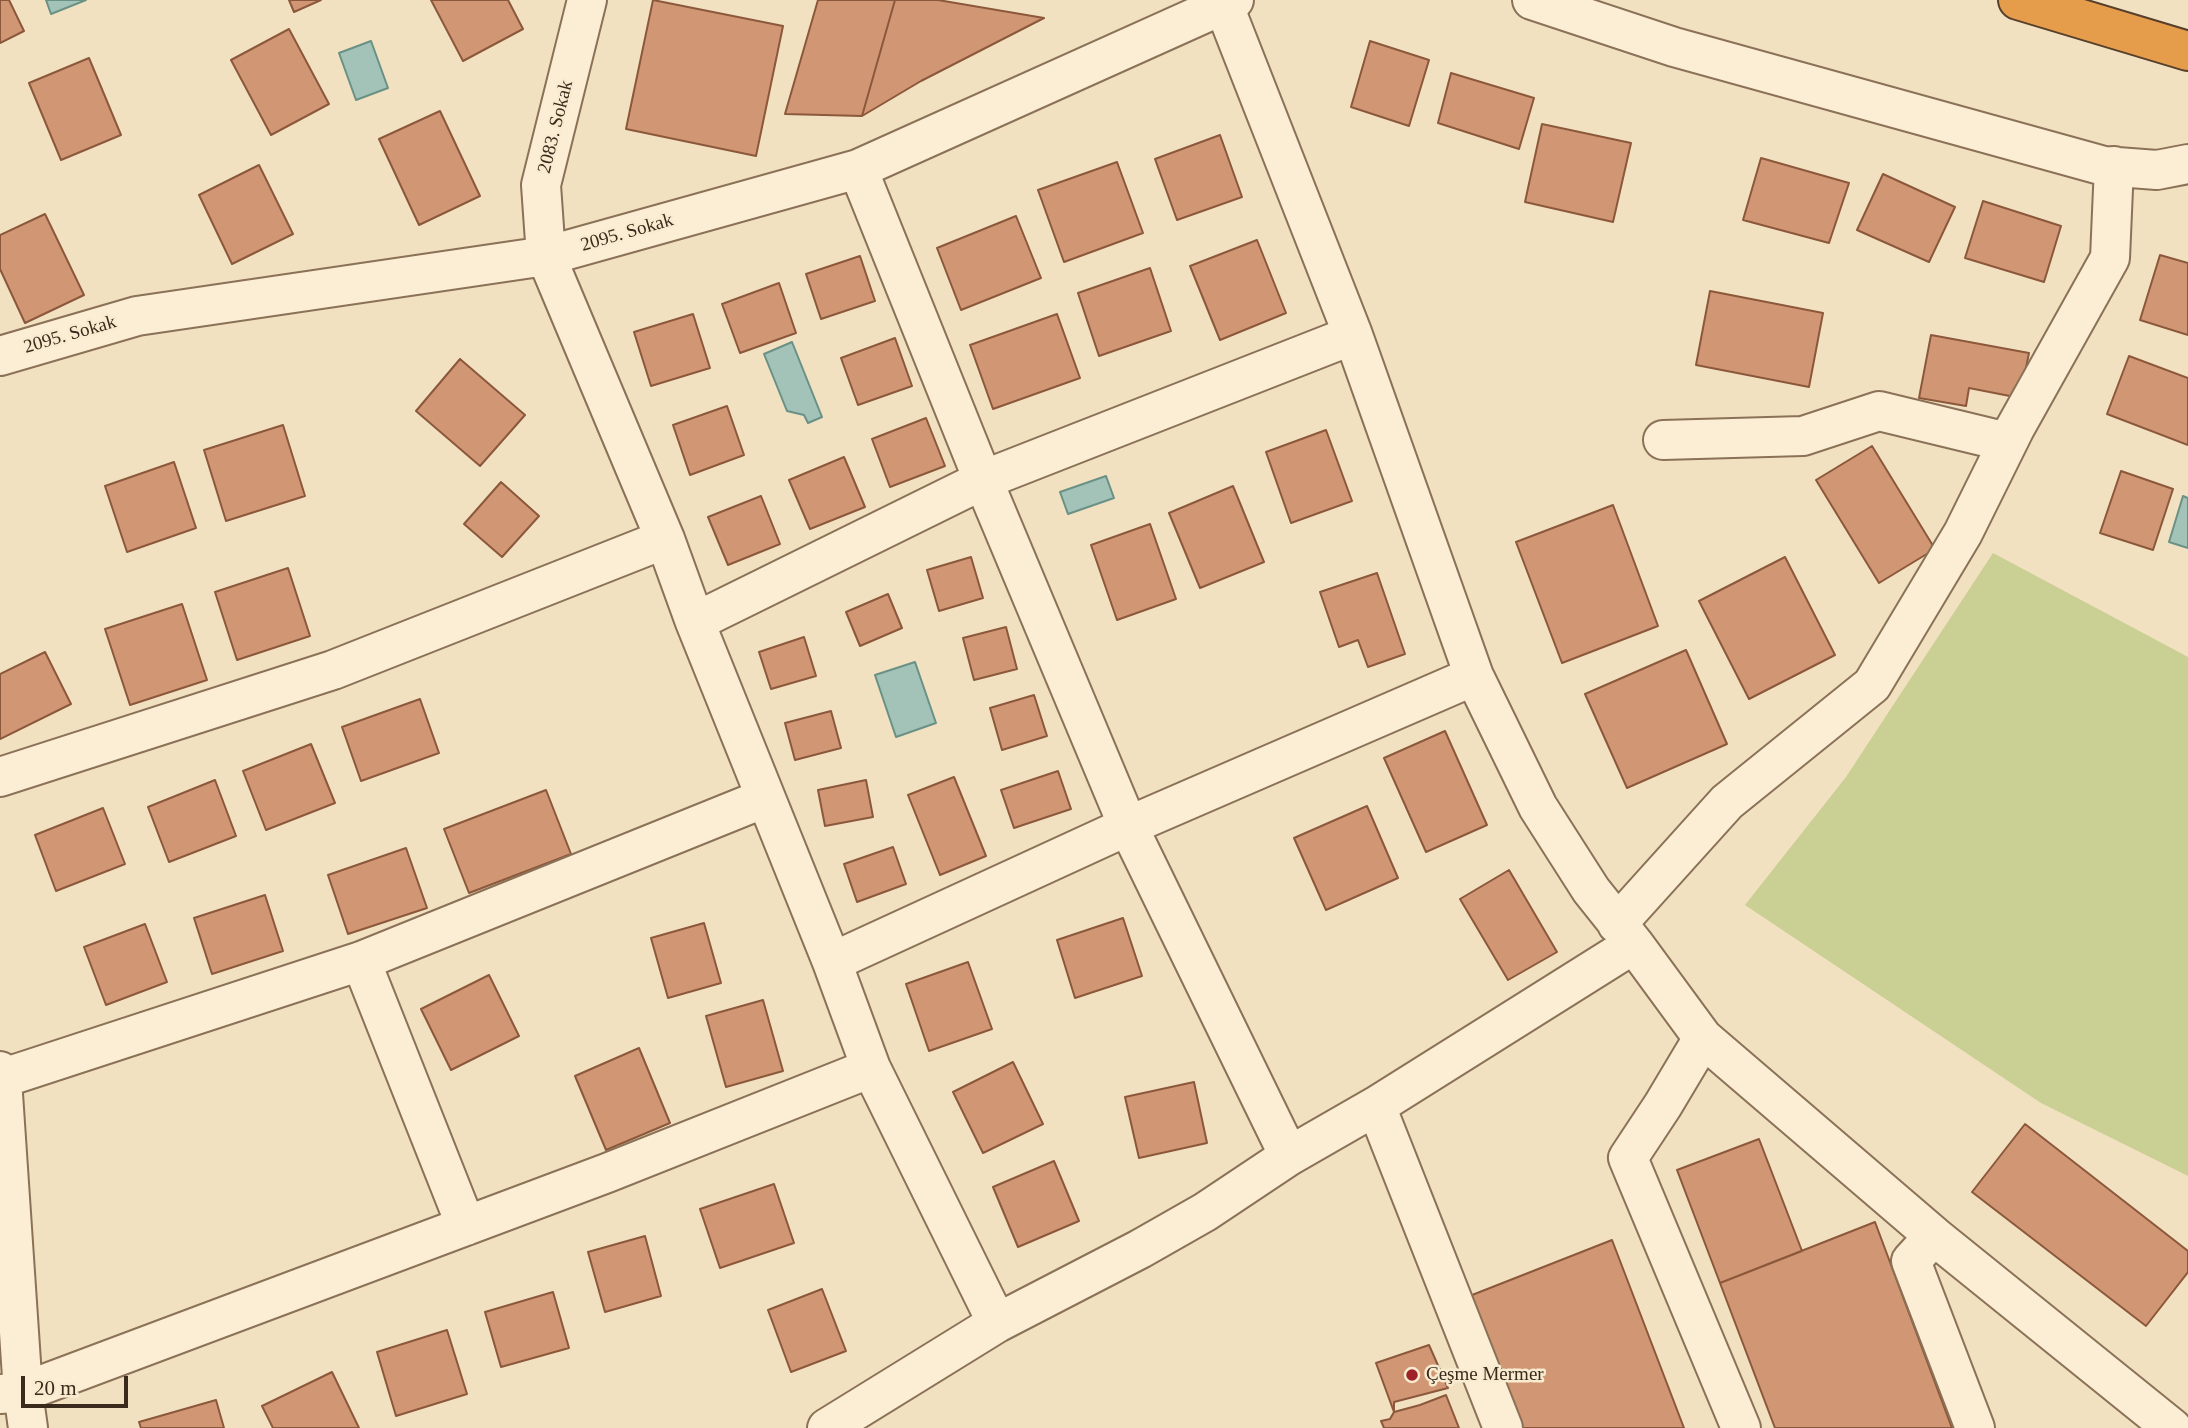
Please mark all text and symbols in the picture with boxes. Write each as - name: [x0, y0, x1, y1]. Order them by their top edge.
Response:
- street label: 2083. Sokak: [533, 78, 579, 176]
- street label: 2095. Sokak: [578, 209, 676, 257]
- street label: 2095. Sokak: [21, 311, 119, 359]
- scale bar: [24, 1362, 131, 1406]
- place label: Çeşme Mermer: [1426, 1364, 1544, 1386]
- marker: Çeşme Mermer: [1404, 1367, 1420, 1383]
- text: 20 m: [34, 1376, 77, 1400]

